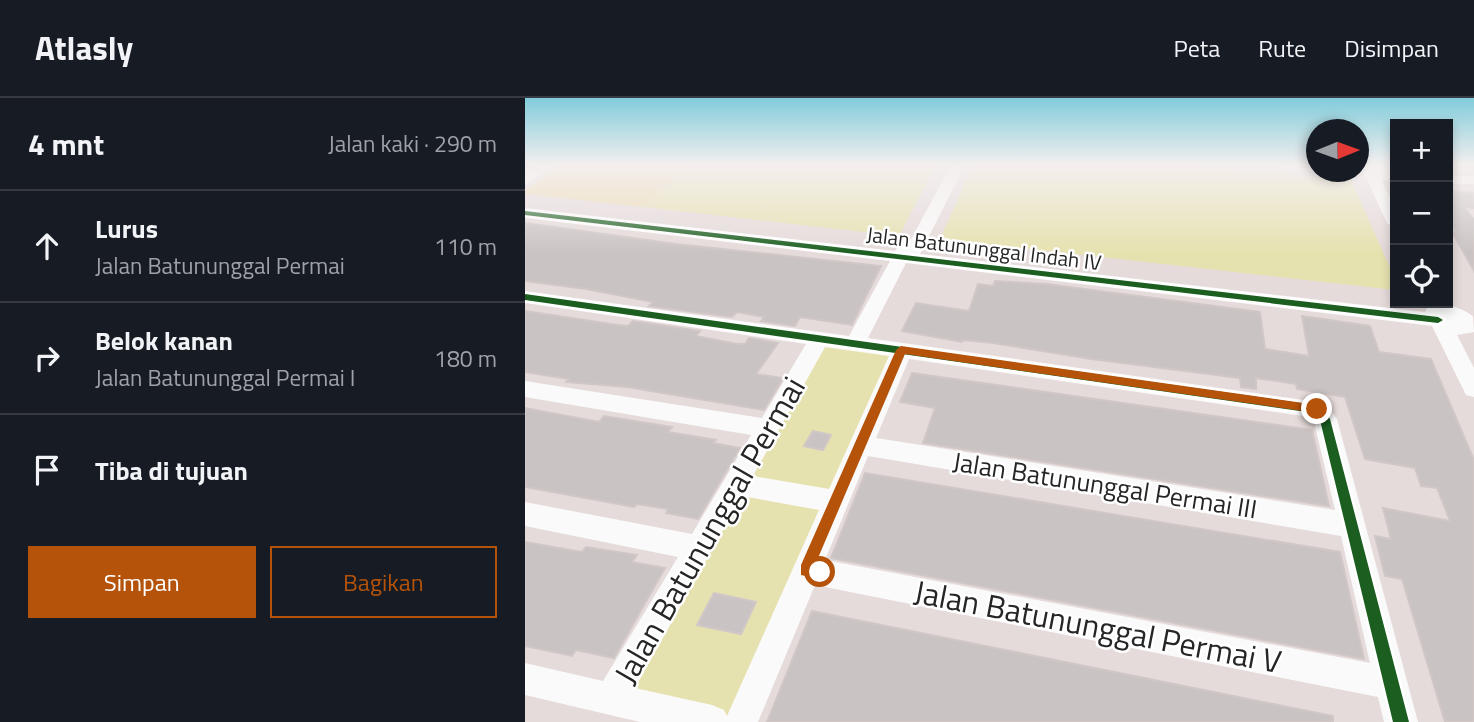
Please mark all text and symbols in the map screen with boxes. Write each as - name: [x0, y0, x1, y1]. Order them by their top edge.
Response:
- text: Atlasly: [35, 23, 133, 73]
- text: Peta: [1174, 30, 1220, 66]
- text: Rute: [1258, 30, 1306, 66]
- text: Disimpan: [1344, 30, 1439, 66]
- north arrow: [1306, 119, 1369, 182]
- map controls: [1390, 119, 1453, 308]
- button: +: [1390, 119, 1453, 182]
- text: 4 mnt: [28, 121, 104, 167]
- text: Jalan kaki · 290 m: [328, 126, 497, 161]
- button: −: [1390, 182, 1453, 245]
- text: Lurus: [95, 209, 158, 248]
- street label: Jalan Batununggal Indah IV: [865, 218, 1103, 278]
- icon: ahead: [28, 227, 66, 265]
- text: 110 m: [434, 229, 497, 264]
- button: locate: [1390, 245, 1453, 308]
- text: Jalan Batununggal Permai: [95, 248, 345, 283]
- text: Belok kanan: [95, 321, 233, 360]
- icon: right: [28, 339, 66, 377]
- text: 180 m: [434, 341, 497, 376]
- text: Jalan Batununggal Permai I: [95, 360, 355, 395]
- street label: Jalan Batununggal Permai: [601, 368, 817, 692]
- route end: [1301, 393, 1332, 424]
- street label: Jalan Batununggal Permai III: [950, 442, 1260, 528]
- icon: arrive: [28, 451, 66, 489]
- text: Tiba di tujuan: [95, 451, 248, 490]
- button: Simpan: [28, 546, 256, 618]
- button: Bagikan: [270, 546, 497, 618]
- route start: [804, 556, 835, 587]
- street label: Jalan Batununggal Permai V: [910, 567, 1286, 685]

